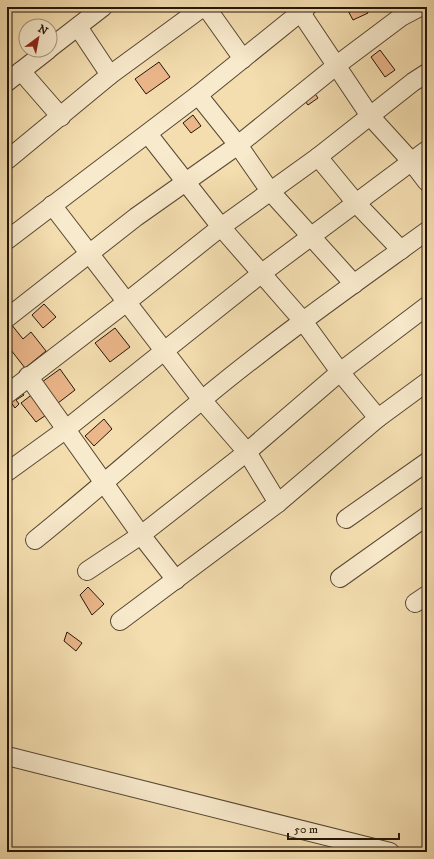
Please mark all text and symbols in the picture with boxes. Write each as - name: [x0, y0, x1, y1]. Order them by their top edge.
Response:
- north arrow: [18, 18, 58, 58]
- text: N: [35, 22, 50, 39]
- scale bar: [288, 815, 399, 841]
- text: 50 m: [294, 822, 318, 837]

